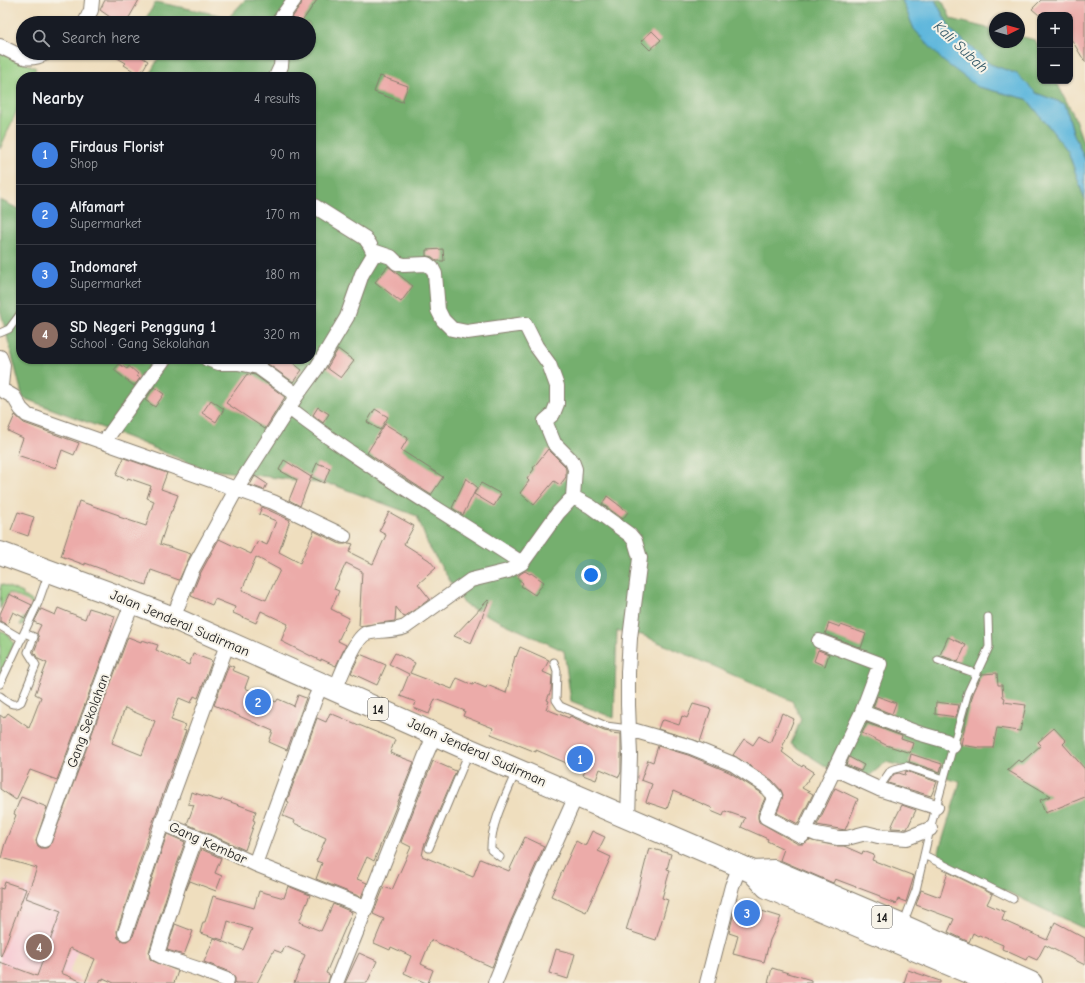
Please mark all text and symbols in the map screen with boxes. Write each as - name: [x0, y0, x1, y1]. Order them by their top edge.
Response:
- north arrow: [989, 12, 1025, 48]
- map controls: [1037, 12, 1073, 84]
- button: +: [1037, 12, 1073, 48]
- search box: [16, 16, 316, 60]
- water label: Kali Subah: [930, 17, 992, 77]
- icon: search: [30, 27, 52, 49]
- text: Search here: [62, 29, 140, 47]
- button: −: [1037, 48, 1073, 84]
- text: Nearby: [32, 89, 83, 108]
- text: 4 results: [254, 91, 300, 106]
- text: Firdaus Florist: [70, 138, 164, 156]
- text: 1: [42, 147, 48, 162]
- text: 90 m: [270, 147, 300, 162]
- text: Shop: [70, 156, 98, 171]
- text: Alfamart: [70, 198, 124, 216]
- text: 2: [42, 207, 48, 222]
- text: 170 m: [266, 207, 300, 222]
- text: Supermarket: [70, 216, 141, 231]
- text: Indomaret: [70, 258, 137, 276]
- text: 3: [42, 267, 48, 282]
- text: 180 m: [265, 267, 300, 282]
- text: Supermarket: [70, 276, 141, 291]
- text: SD Negeri Penggung 1: [70, 318, 216, 336]
- text: 4: [42, 327, 48, 342]
- text: 320 m: [264, 327, 300, 342]
- text: School · Gang Sekolahan: [70, 336, 209, 351]
- your location: [581, 565, 601, 585]
- street label: Jalan Jenderal Sudirman: [108, 586, 252, 660]
- street label: Gang Sekolahan: [63, 672, 113, 770]
- pin: 2: [245, 687, 271, 717]
- road number: 14: [368, 698, 388, 720]
- street label: Jalan Jenderal Sudirman: [405, 714, 549, 790]
- pin: 1: [567, 744, 593, 774]
- street label: Gang Kembar: [166, 818, 250, 868]
- pin: 3: [734, 898, 760, 928]
- road number: 14: [872, 906, 892, 928]
- pin: 4: [26, 932, 52, 962]

